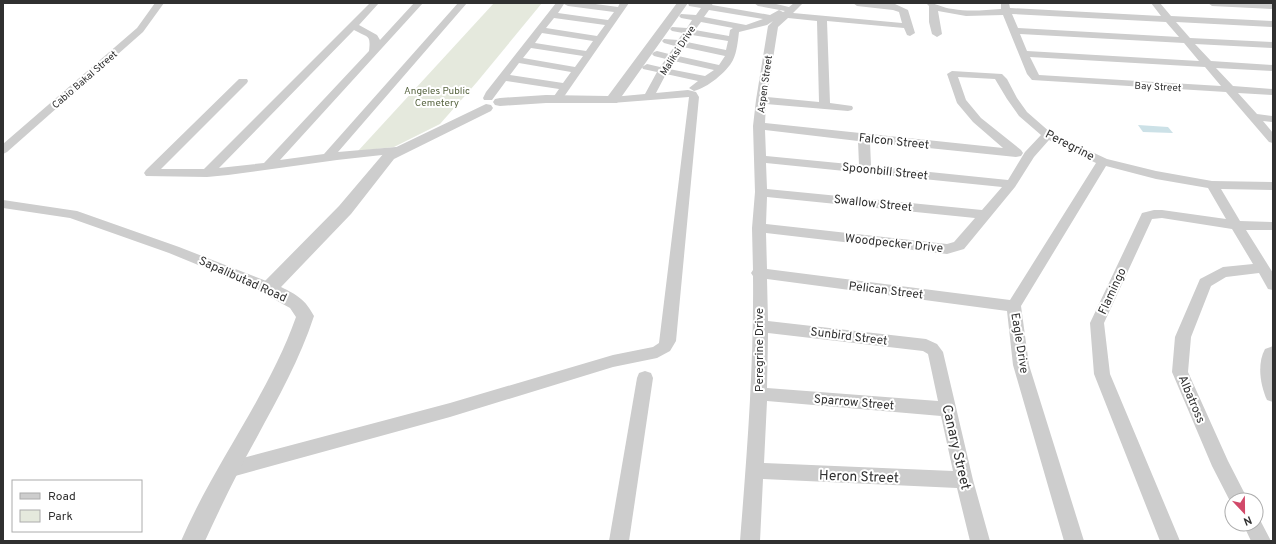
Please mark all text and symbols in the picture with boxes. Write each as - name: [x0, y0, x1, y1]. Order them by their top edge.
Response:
- street label: Maliksi Drive: [657, 24, 699, 78]
- street label: Cabio Bakal Street: [50, 48, 121, 112]
- street label: Aspen Street: [755, 54, 776, 114]
- street label: Bay Street: [1134, 80, 1182, 95]
- park label: Angeles Public Cemetery: [404, 85, 470, 110]
- street label: Peregrine: [1042, 127, 1097, 165]
- street label: Falcon Street: [858, 130, 930, 154]
- street label: Spoonbill Street: [841, 160, 929, 184]
- street label: Swallow Street: [833, 192, 913, 216]
- street label: Woodpecker Drive: [844, 231, 944, 257]
- street label: Sapalibutad Road: [196, 253, 289, 307]
- street label: Flamingo: [1095, 265, 1131, 317]
- street label: Pelican Street: [848, 278, 924, 304]
- street label: Peregrine Drive: [752, 308, 768, 392]
- street label: Eagle Drive: [1006, 312, 1032, 375]
- street label: Sunbird Street: [809, 324, 888, 350]
- street label: Albatross: [1174, 373, 1208, 426]
- street label: Sparrow Street: [813, 392, 895, 414]
- street label: Canary Street: [937, 403, 974, 492]
- street label: Heron Street: [819, 468, 899, 487]
- legend: [12, 480, 142, 532]
- text: Road: [48, 489, 76, 505]
- north arrow: [1224, 492, 1264, 532]
- text: Park: [48, 509, 73, 525]
- text: N: [1241, 512, 1254, 528]

